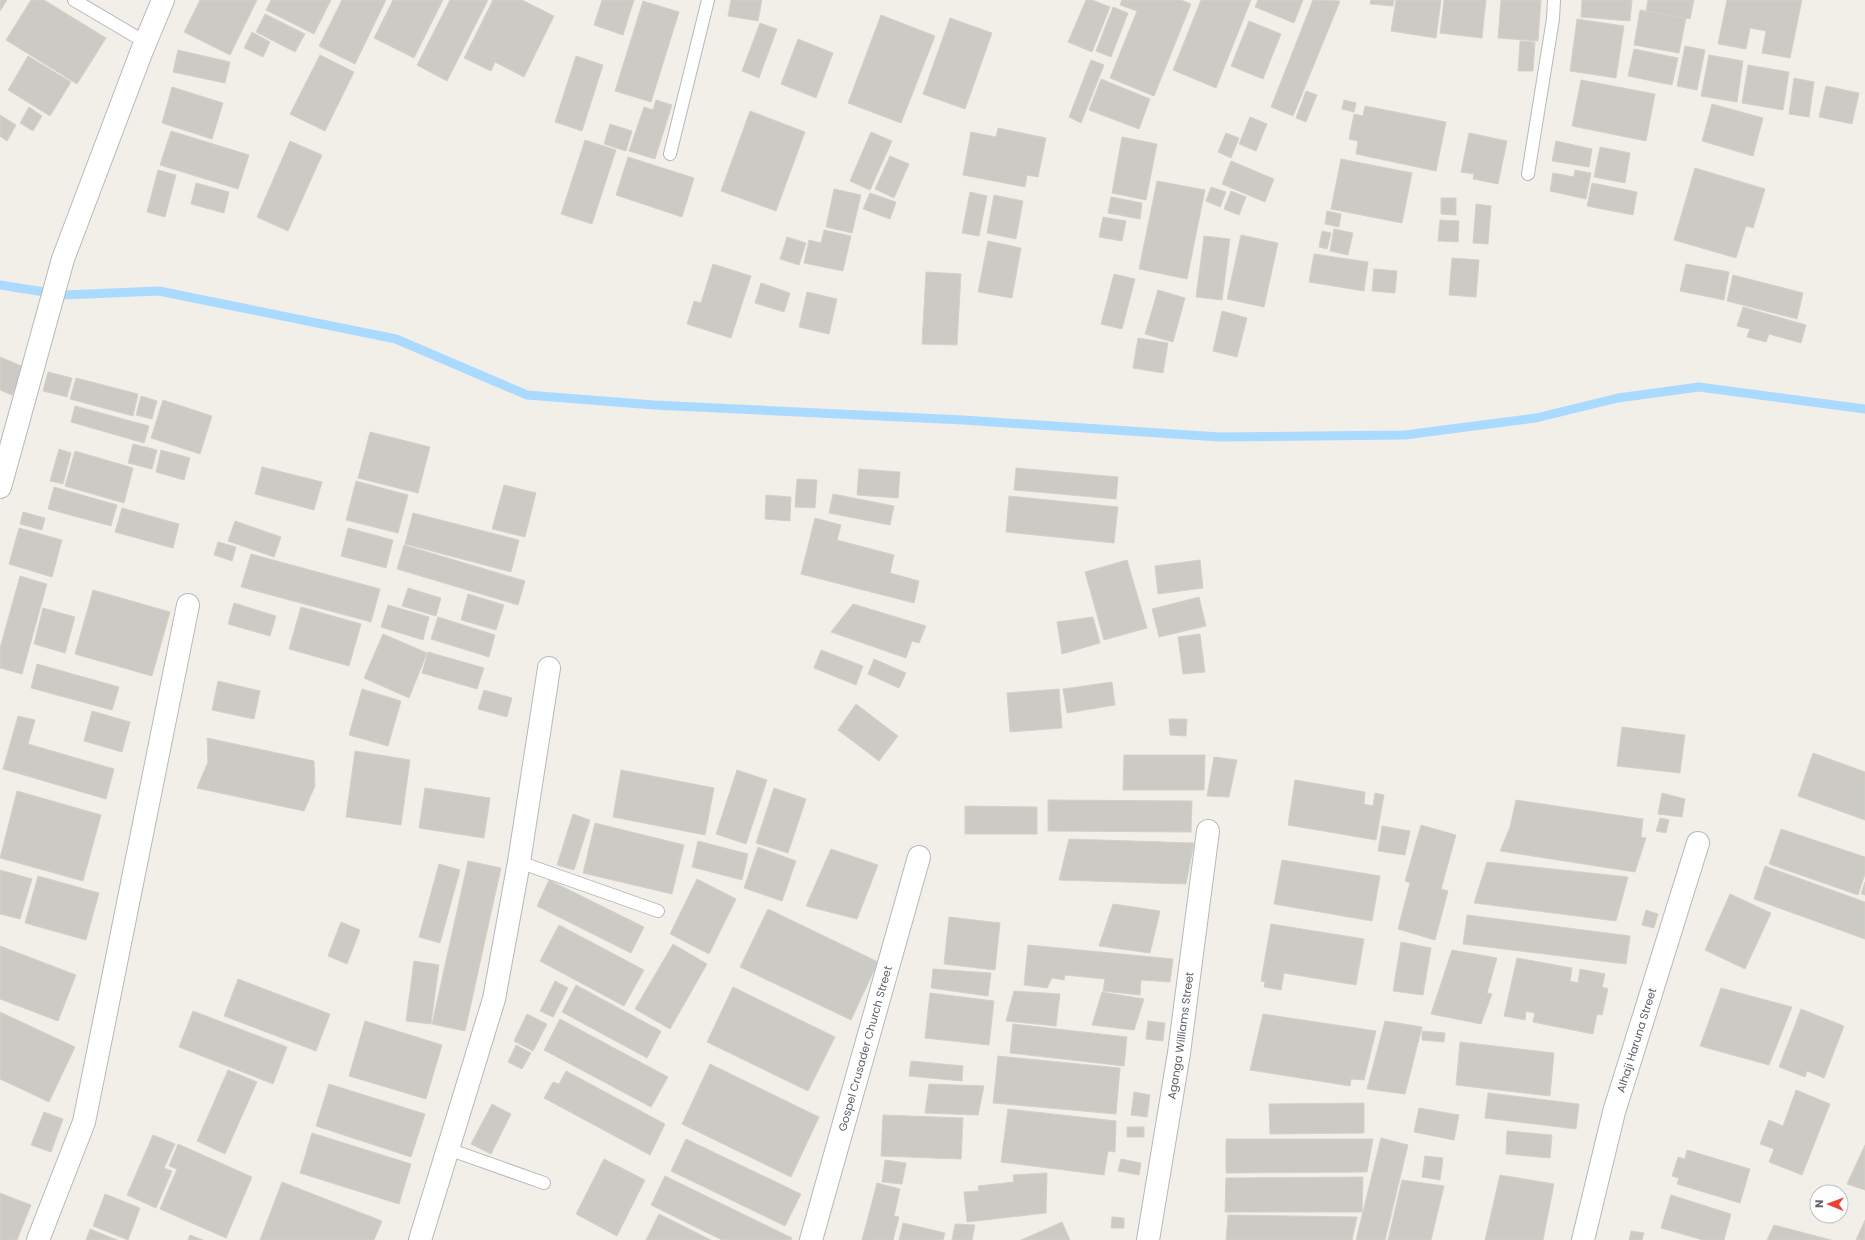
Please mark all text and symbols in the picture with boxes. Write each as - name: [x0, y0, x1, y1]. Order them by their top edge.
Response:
- street label: Gospel Crusader Church Street: [834, 964, 896, 1133]
- street label: Aganga Williams Street: [1163, 971, 1198, 1100]
- street label: Alhaji Haruna Street: [1613, 986, 1660, 1094]
- north arrow: [1809, 1184, 1849, 1224]
- text: N: [1811, 1200, 1827, 1208]

